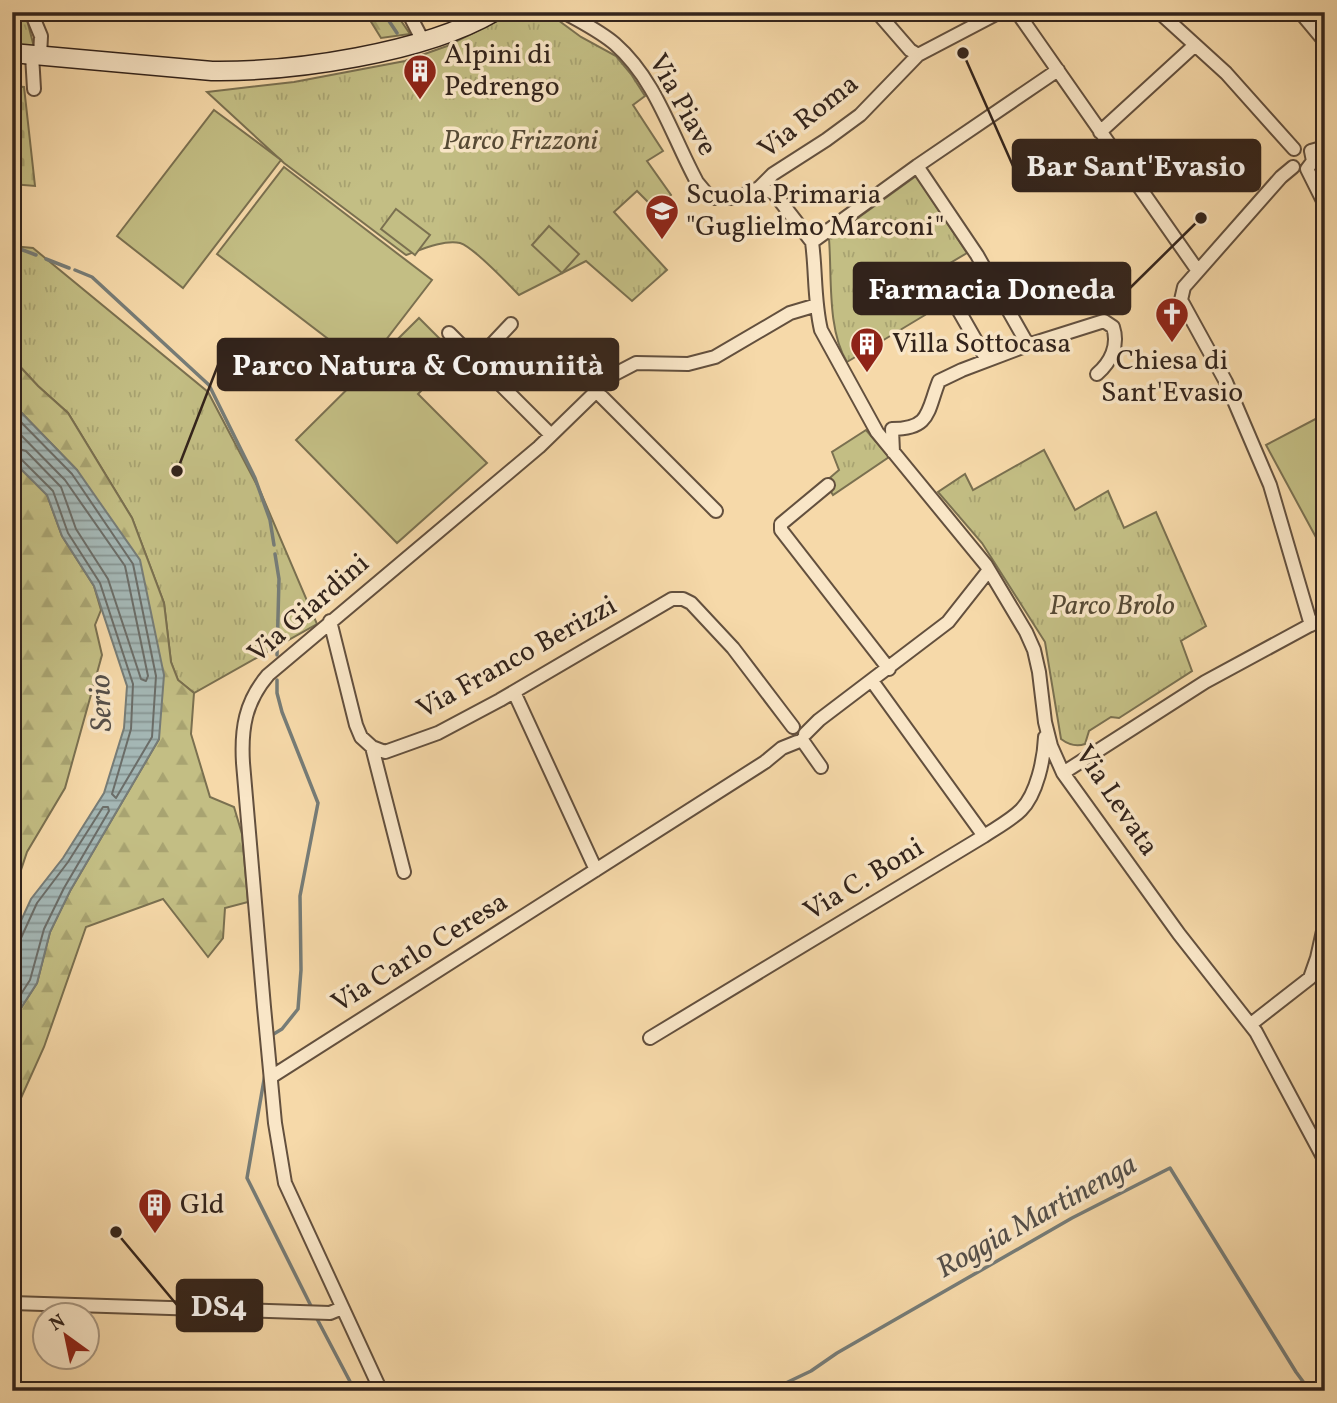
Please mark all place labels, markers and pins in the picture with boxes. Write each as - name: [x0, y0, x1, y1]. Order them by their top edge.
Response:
- place label: Alpini di Pedrengo: [444, 36, 560, 107]
- building icon: Alpini di Pedrengo: [401, 52, 439, 101]
- callout: Bar Sant'Evasio: [1013, 140, 1260, 191]
- place label: Scuola Primaria "Guglielmo Marconi": [686, 176, 944, 247]
- school or university icon: Scuola Primaria "Guglielmo Marconi": [643, 192, 681, 241]
- callout: Farmacia Doneda: [854, 263, 1130, 314]
- church icon: Chiesa di Sant'Evasio: [1153, 295, 1191, 344]
- building icon: Villa Sottocasa: [848, 325, 886, 374]
- place label: Villa Sottocasa: [892, 325, 1071, 364]
- callout: Parco Natura & Comuniità: [218, 339, 618, 390]
- place label: Chiesa di Sant'Evasio: [1101, 342, 1243, 413]
- building icon: Gld: [136, 1186, 174, 1235]
- place label: Gld: [180, 1186, 225, 1225]
- callout: DS4: [177, 1280, 262, 1331]

